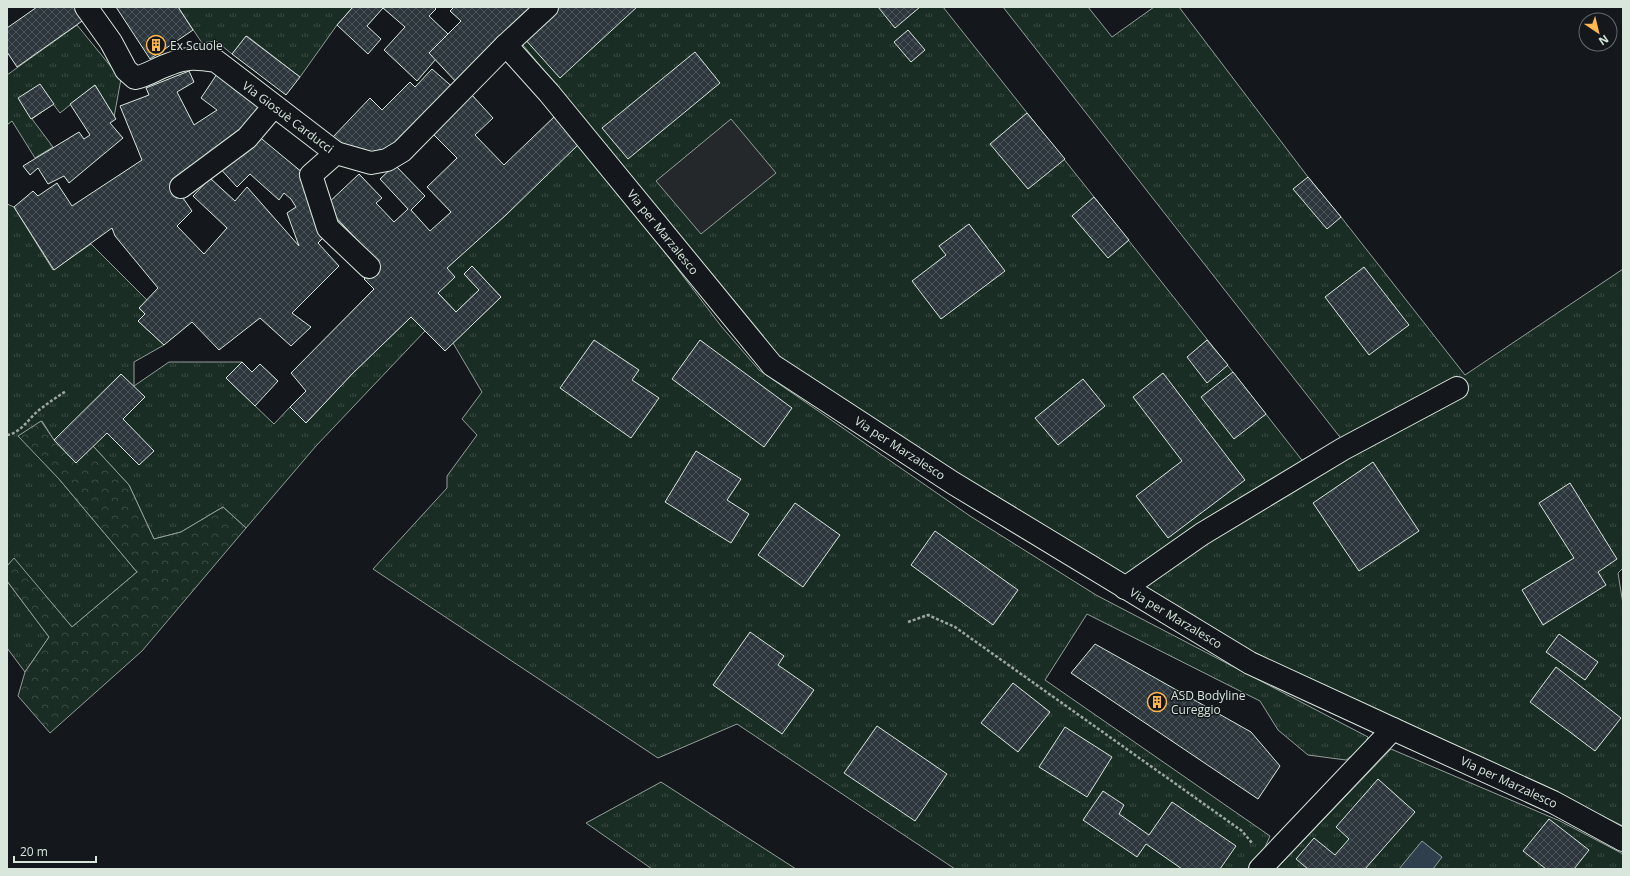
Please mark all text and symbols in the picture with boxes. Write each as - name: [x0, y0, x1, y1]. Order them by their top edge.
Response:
- north arrow: [1578, 12, 1618, 52]
- text: N: [1596, 32, 1612, 49]
- building icon: Ex Scuole: [145, 34, 167, 56]
- place label: Ex Scuole: [170, 37, 223, 54]
- street label: Via Giosuè Carducci: [239, 77, 337, 157]
- street label: Via per Marzalesco: [623, 186, 703, 278]
- street label: Via per Marzalesco: [851, 412, 949, 484]
- street label: Via per Marzalesco: [1127, 584, 1225, 652]
- place label: ASD Bodyline Cureggio: [1171, 687, 1246, 718]
- building icon: ASD Bodyline Cureggio: [1146, 691, 1168, 713]
- street label: Via per Marzalesco: [1458, 752, 1560, 812]
- scale bar: [14, 838, 96, 864]
- text: 20 m: [20, 843, 48, 860]

